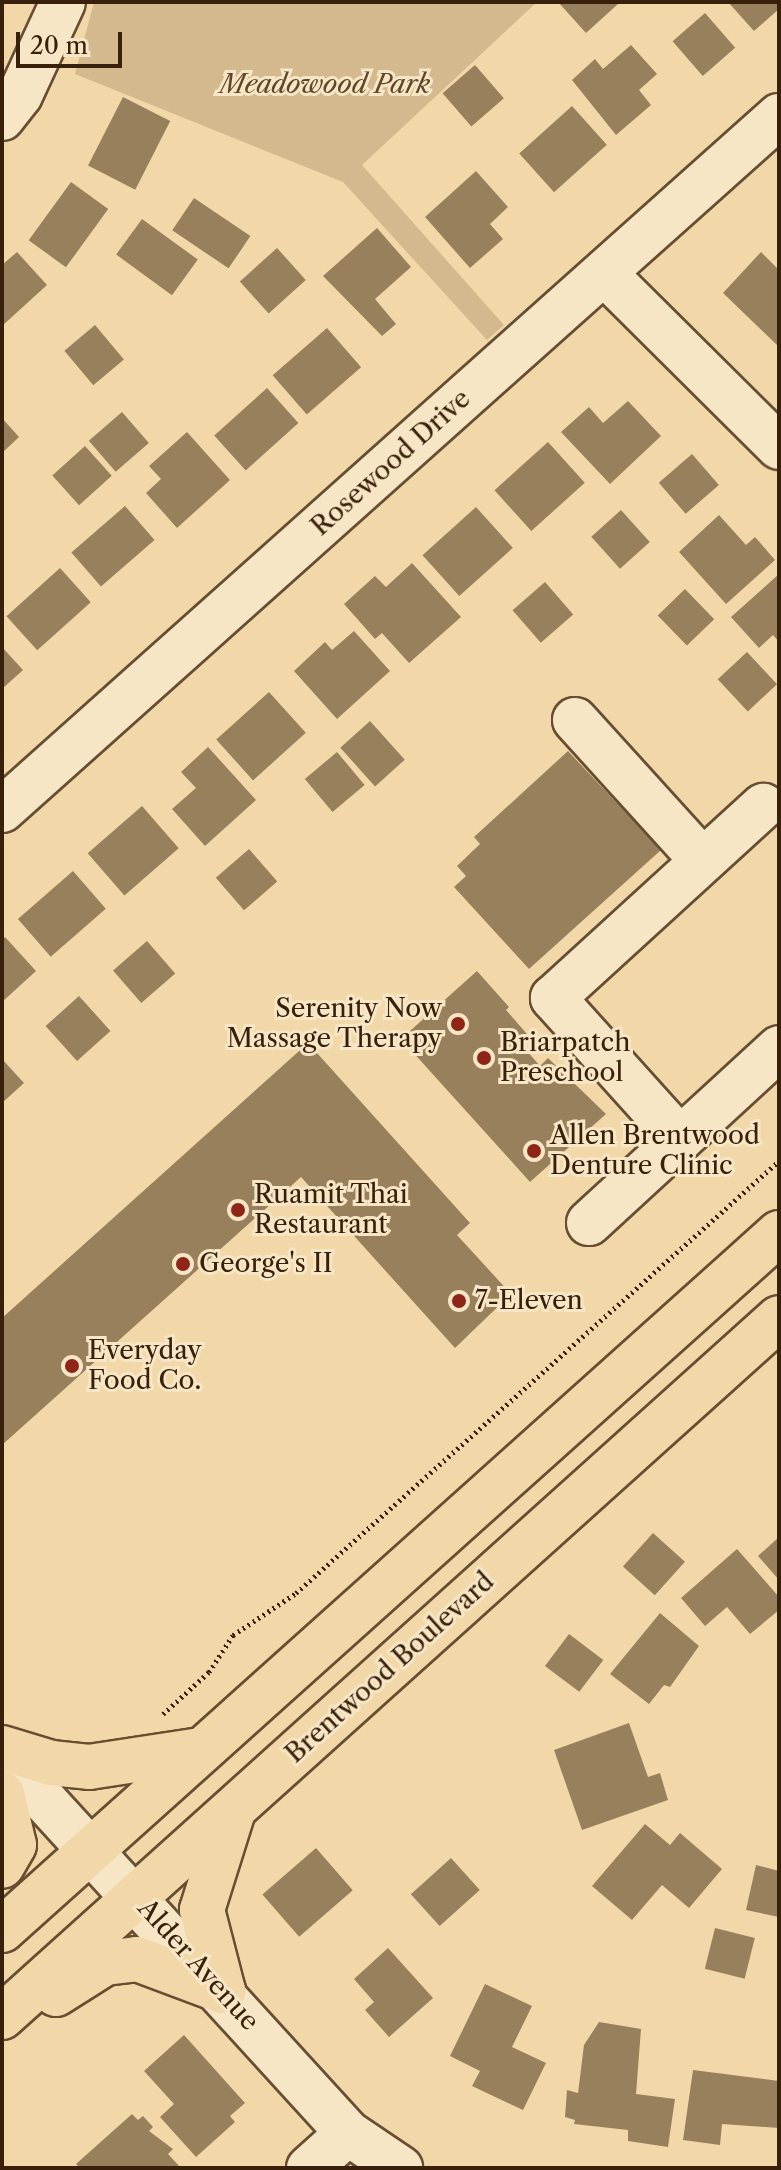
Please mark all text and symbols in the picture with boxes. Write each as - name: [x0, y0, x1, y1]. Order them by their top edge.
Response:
- scale bar: [20, 16, 126, 66]
- text: 20 m: [30, 31, 88, 60]
- park label: Meadowood Park: [220, 69, 430, 101]
- street label: Rosewood Drive: [305, 383, 477, 543]
- place label: Serenity Now Massage Therapy: [226, 993, 442, 1054]
- marker: Serenity Now Massage Therapy: [449, 1015, 467, 1033]
- place label: Briarpatch Preschool: [500, 1027, 630, 1088]
- marker: Briarpatch Preschool: [475, 1049, 493, 1067]
- place label: Allen Brentwood Denture Clinic: [550, 1120, 760, 1182]
- marker: Allen Brentwood Denture Clinic: [525, 1142, 543, 1160]
- place label: Ruamit Thai Restaurant: [254, 1179, 408, 1240]
- marker: Ruamit Thai Restaurant: [229, 1201, 247, 1219]
- place label: George's II: [199, 1248, 332, 1280]
- marker: George's II: [174, 1255, 192, 1273]
- place label: 7-Eleven: [475, 1285, 583, 1317]
- marker: 7-Eleven: [450, 1292, 468, 1310]
- place label: Everyday Food Co.: [88, 1335, 202, 1396]
- marker: Everyday Food Co.: [63, 1357, 81, 1375]
- street label: Brentwood Boulevard: [279, 1566, 501, 1770]
- street label: Alder Avenue: [130, 1892, 266, 2038]

